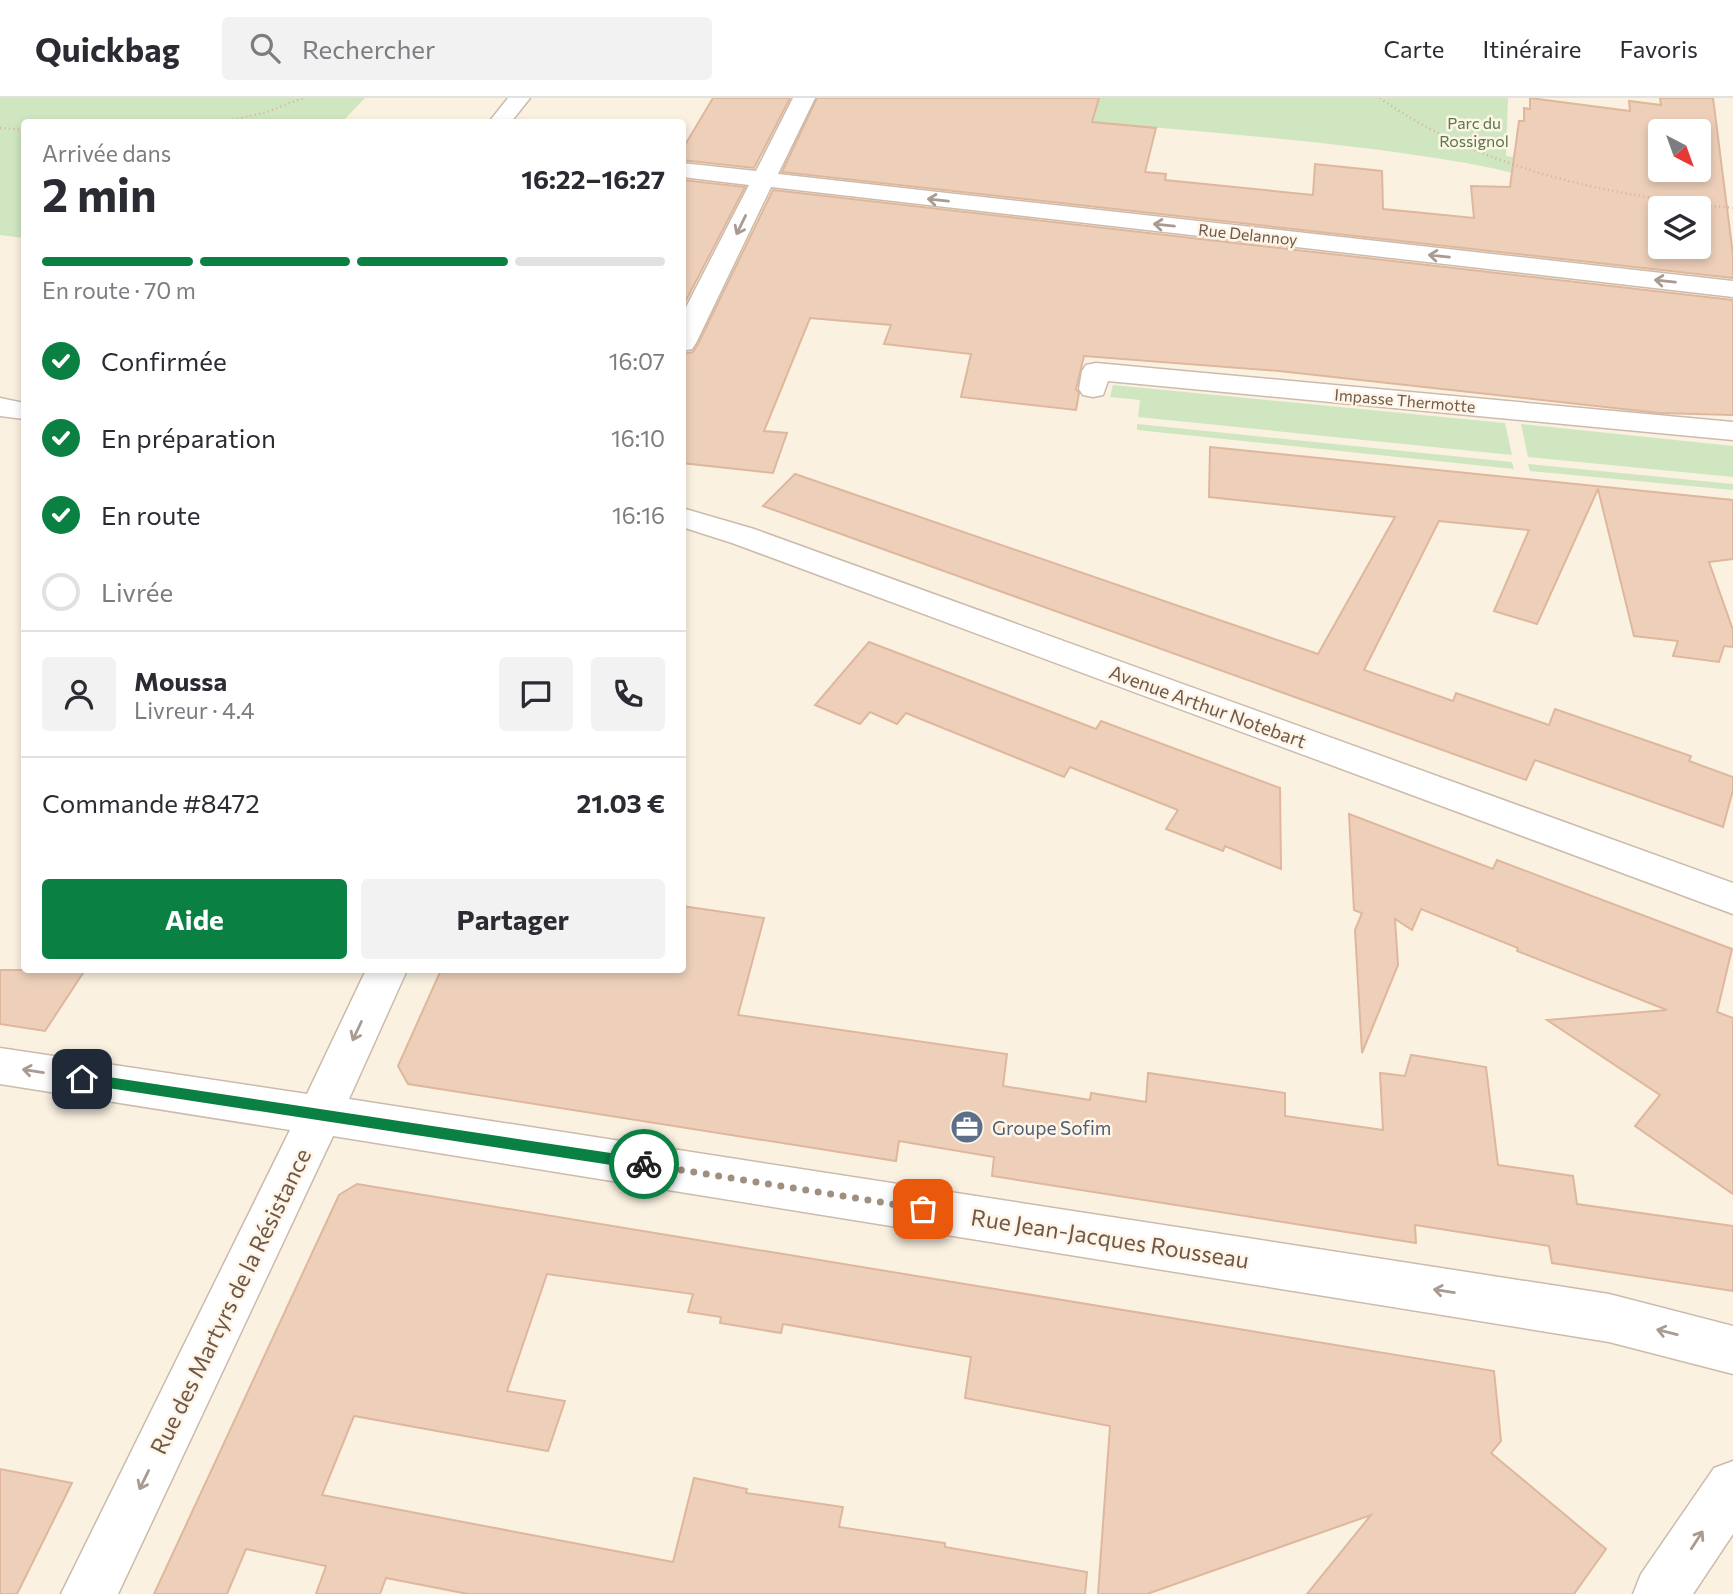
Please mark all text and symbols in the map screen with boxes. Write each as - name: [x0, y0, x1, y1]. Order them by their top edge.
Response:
- search box: [222, 17, 712, 80]
- text: Quickbag: [35, 28, 180, 69]
- icon: search: [246, 29, 284, 67]
- text: Rechercher: [302, 33, 435, 64]
- text: Carte: [1384, 34, 1445, 63]
- text: Itinéraire: [1483, 34, 1582, 63]
- text: Favoris: [1620, 34, 1698, 63]
- park label: Parc du Rossignol: [1439, 113, 1509, 150]
- north arrow: [1648, 119, 1712, 182]
- map controls: [1648, 119, 1711, 259]
- text: Arrivée dans: [42, 139, 171, 167]
- text: 16:22–16:27: [521, 163, 665, 194]
- text: 2 min: [42, 165, 157, 221]
- one-way arrow: [927, 193, 950, 206]
- button: layers: [1648, 196, 1711, 259]
- one-way arrow: [733, 214, 747, 235]
- one-way arrow: [1153, 218, 1176, 231]
- street label: Rue Delannoy: [1197, 219, 1299, 249]
- one-way arrow: [1428, 249, 1451, 262]
- one-way arrow: [1654, 274, 1677, 287]
- text: En route · 70 m: [42, 276, 196, 304]
- icon: check: [42, 342, 80, 380]
- text: Confirmée: [101, 345, 227, 376]
- text: 16:07: [609, 347, 665, 375]
- street label: Impasse Thermotte: [1334, 384, 1476, 416]
- icon: check: [42, 419, 80, 457]
- text: En préparation: [101, 422, 276, 453]
- text: 16:10: [611, 424, 665, 452]
- icon: check: [42, 496, 80, 534]
- text: En route: [101, 499, 201, 530]
- text: 16:16: [612, 501, 665, 529]
- text: Livrée: [101, 576, 173, 607]
- button: person: [42, 657, 116, 731]
- button: chat: [499, 657, 573, 731]
- button: phone: [591, 657, 665, 731]
- street label: Avenue Arthur Notebart: [1106, 660, 1310, 752]
- text: Moussa: [134, 665, 227, 696]
- text: Livreur · 4.4: [134, 696, 255, 724]
- text: Commande #8472: [42, 787, 260, 818]
- text: 21.03 €: [576, 787, 665, 818]
- button: Aide: [42, 879, 347, 959]
- button: Partager: [361, 879, 665, 959]
- one-way arrow: [350, 1020, 363, 1042]
- pin: [52, 1049, 112, 1109]
- icon: home: [63, 1060, 101, 1098]
- one-way arrow: [22, 1064, 45, 1077]
- office icon: Groupe Sofim: [948, 1108, 986, 1146]
- place label: Groupe Sofim: [992, 1116, 1111, 1139]
- courier: [609, 1129, 679, 1199]
- street label: Rue des Martyrs de la Résistance: [144, 1144, 316, 1458]
- icon: bike: [625, 1145, 663, 1183]
- pin: [893, 1179, 953, 1239]
- icon: bag: [904, 1190, 942, 1228]
- street label: Rue Jean-Jacques Rousseau: [969, 1202, 1251, 1274]
- one-way arrow: [1433, 1284, 1455, 1297]
- one-way arrow: [1656, 1324, 1679, 1338]
- one-way arrow: [137, 1469, 151, 1490]
- one-way arrow: [1690, 1531, 1704, 1550]

